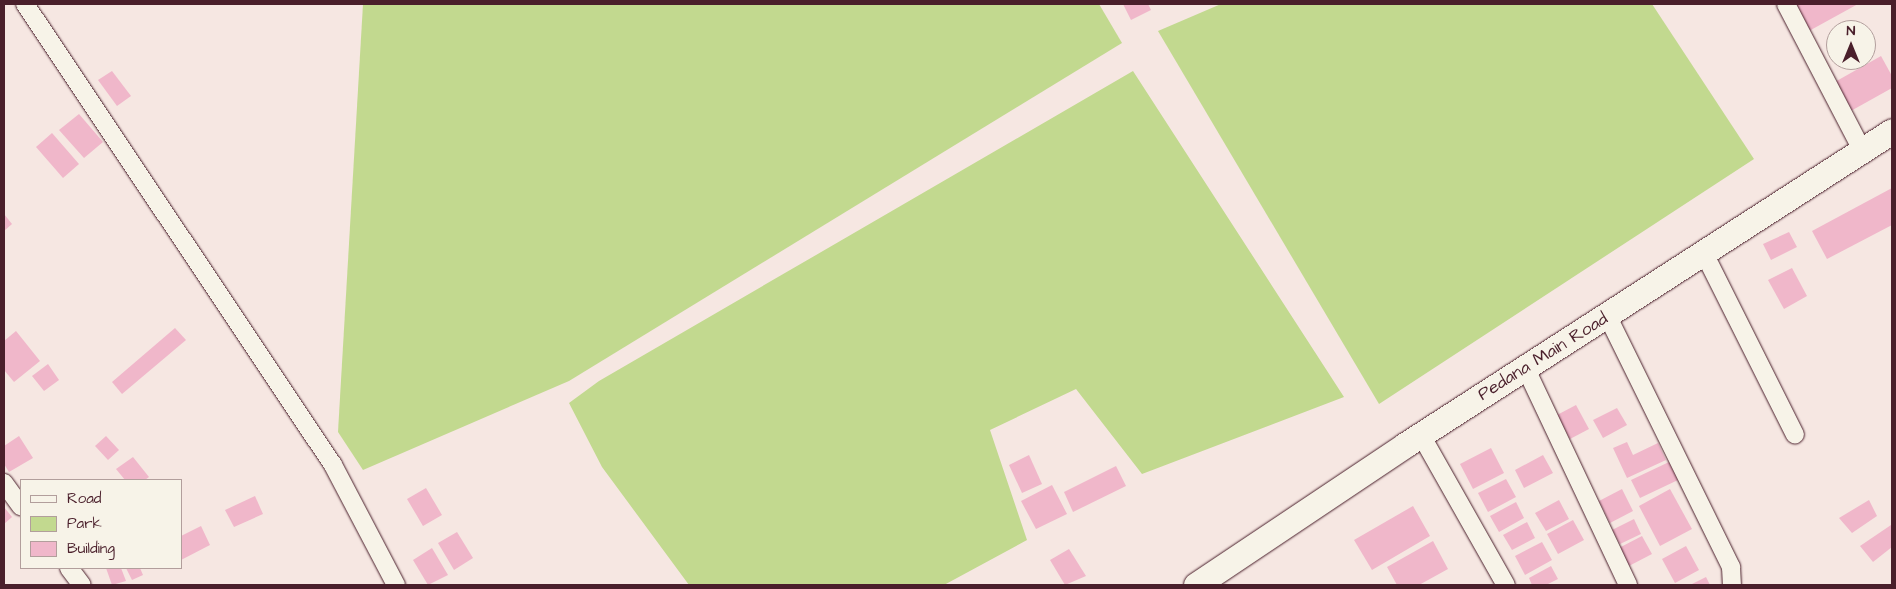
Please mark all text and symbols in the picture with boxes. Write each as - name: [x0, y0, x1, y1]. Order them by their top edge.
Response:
- north arrow: [1826, 20, 1876, 70]
- text: N: [1847, 21, 1855, 41]
- street label: Pedana Main Road: [1474, 308, 1612, 406]
- legend: [20, 479, 182, 569]
- text: Road: [67, 488, 101, 509]
- text: Park: [67, 513, 102, 534]
- text: Building: [67, 538, 115, 559]

